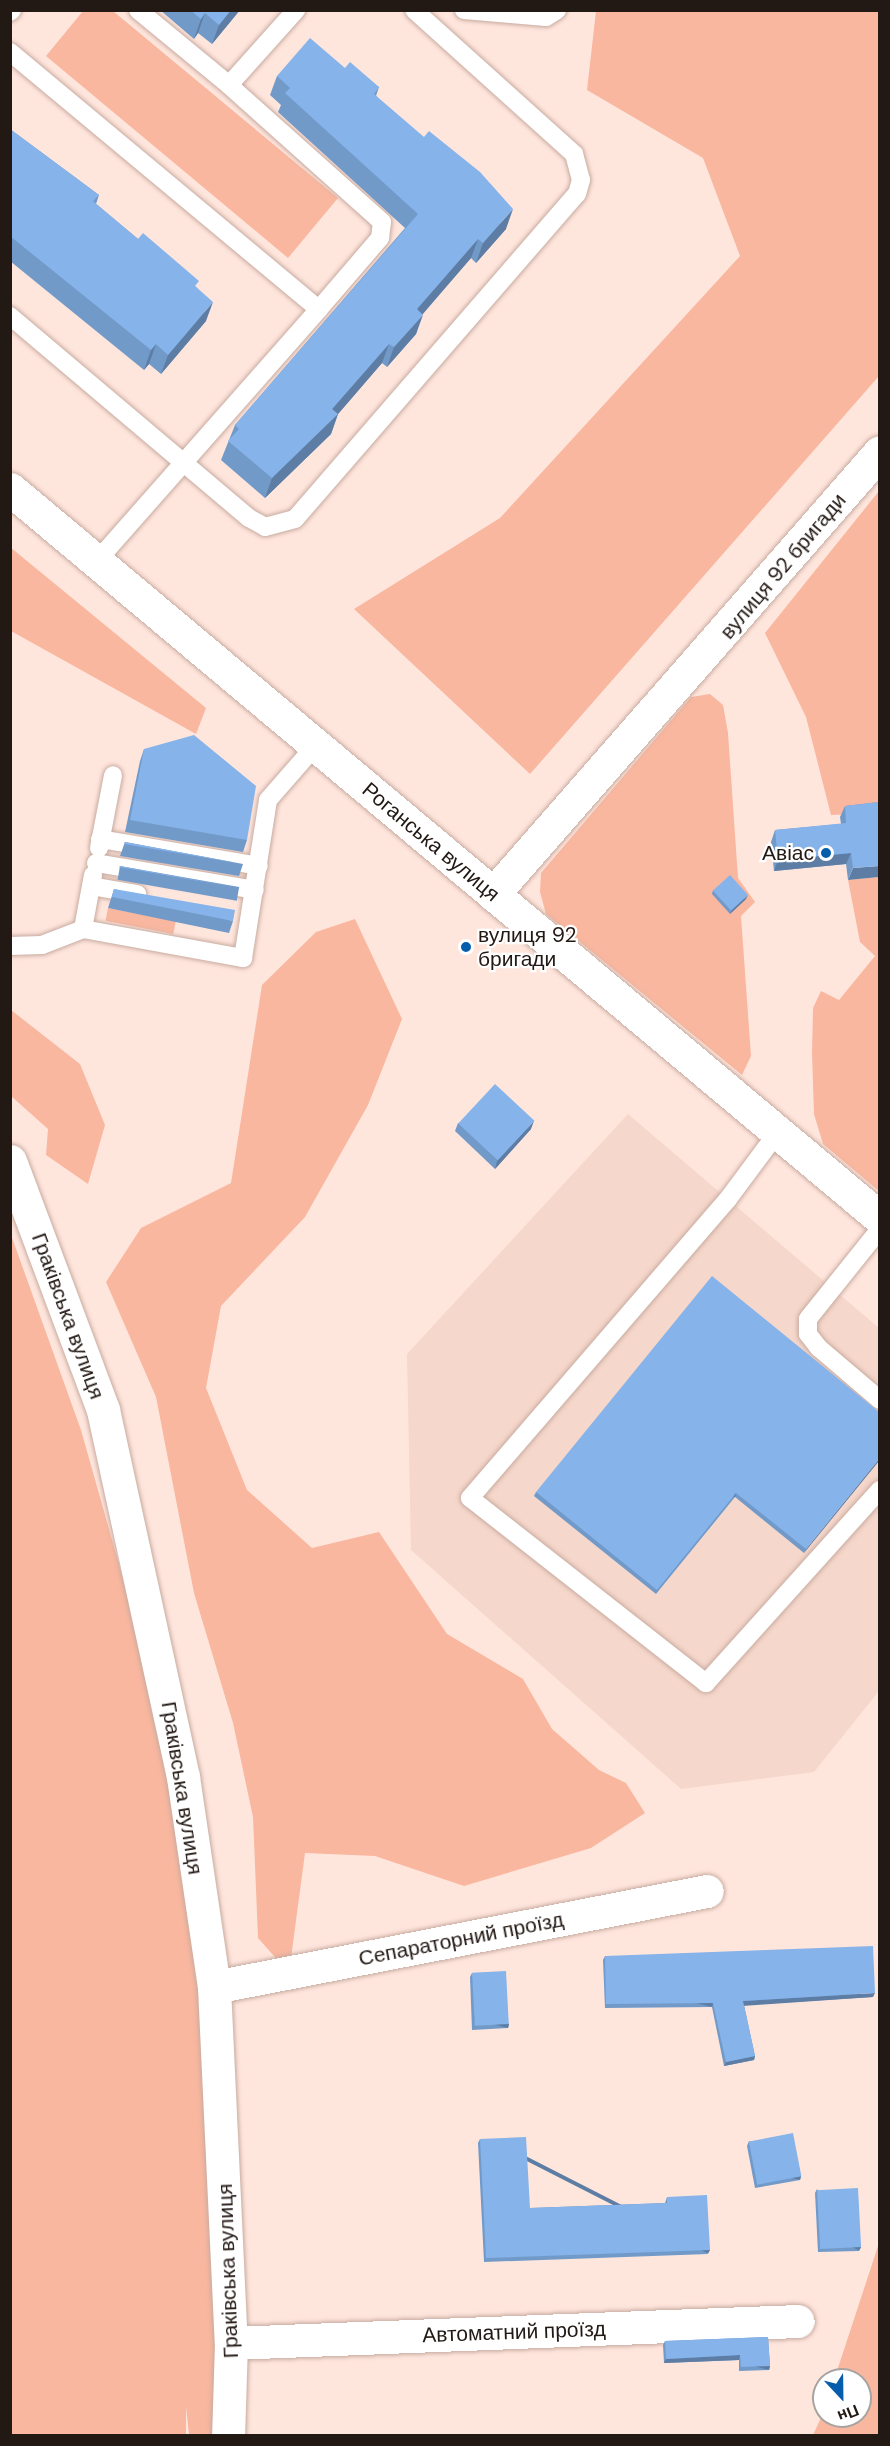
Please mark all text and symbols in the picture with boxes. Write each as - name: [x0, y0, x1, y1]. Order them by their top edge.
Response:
- street label: вулиця 92 бригади: [715, 488, 851, 644]
- street label: Роганська вулиця: [357, 777, 505, 907]
- place label: Авіас: [762, 840, 814, 866]
- marker: Авіас: [819, 846, 833, 860]
- place label: вулиця 92 бригади: [478, 922, 577, 972]
- marker: вулиця 92 бригади: [459, 940, 473, 954]
- street label: Граківська вулиця: [26, 1230, 110, 1402]
- street label: Граківська вулиця: [156, 1700, 208, 1876]
- street label: Сепараторний проїзд: [356, 1907, 566, 1971]
- street label: Граківська вулиця: [212, 2183, 244, 2359]
- street label: Автоматний проїзд: [422, 2316, 606, 2348]
- north arrow: [812, 2368, 872, 2428]
- text: Пн: [834, 2400, 862, 2427]

